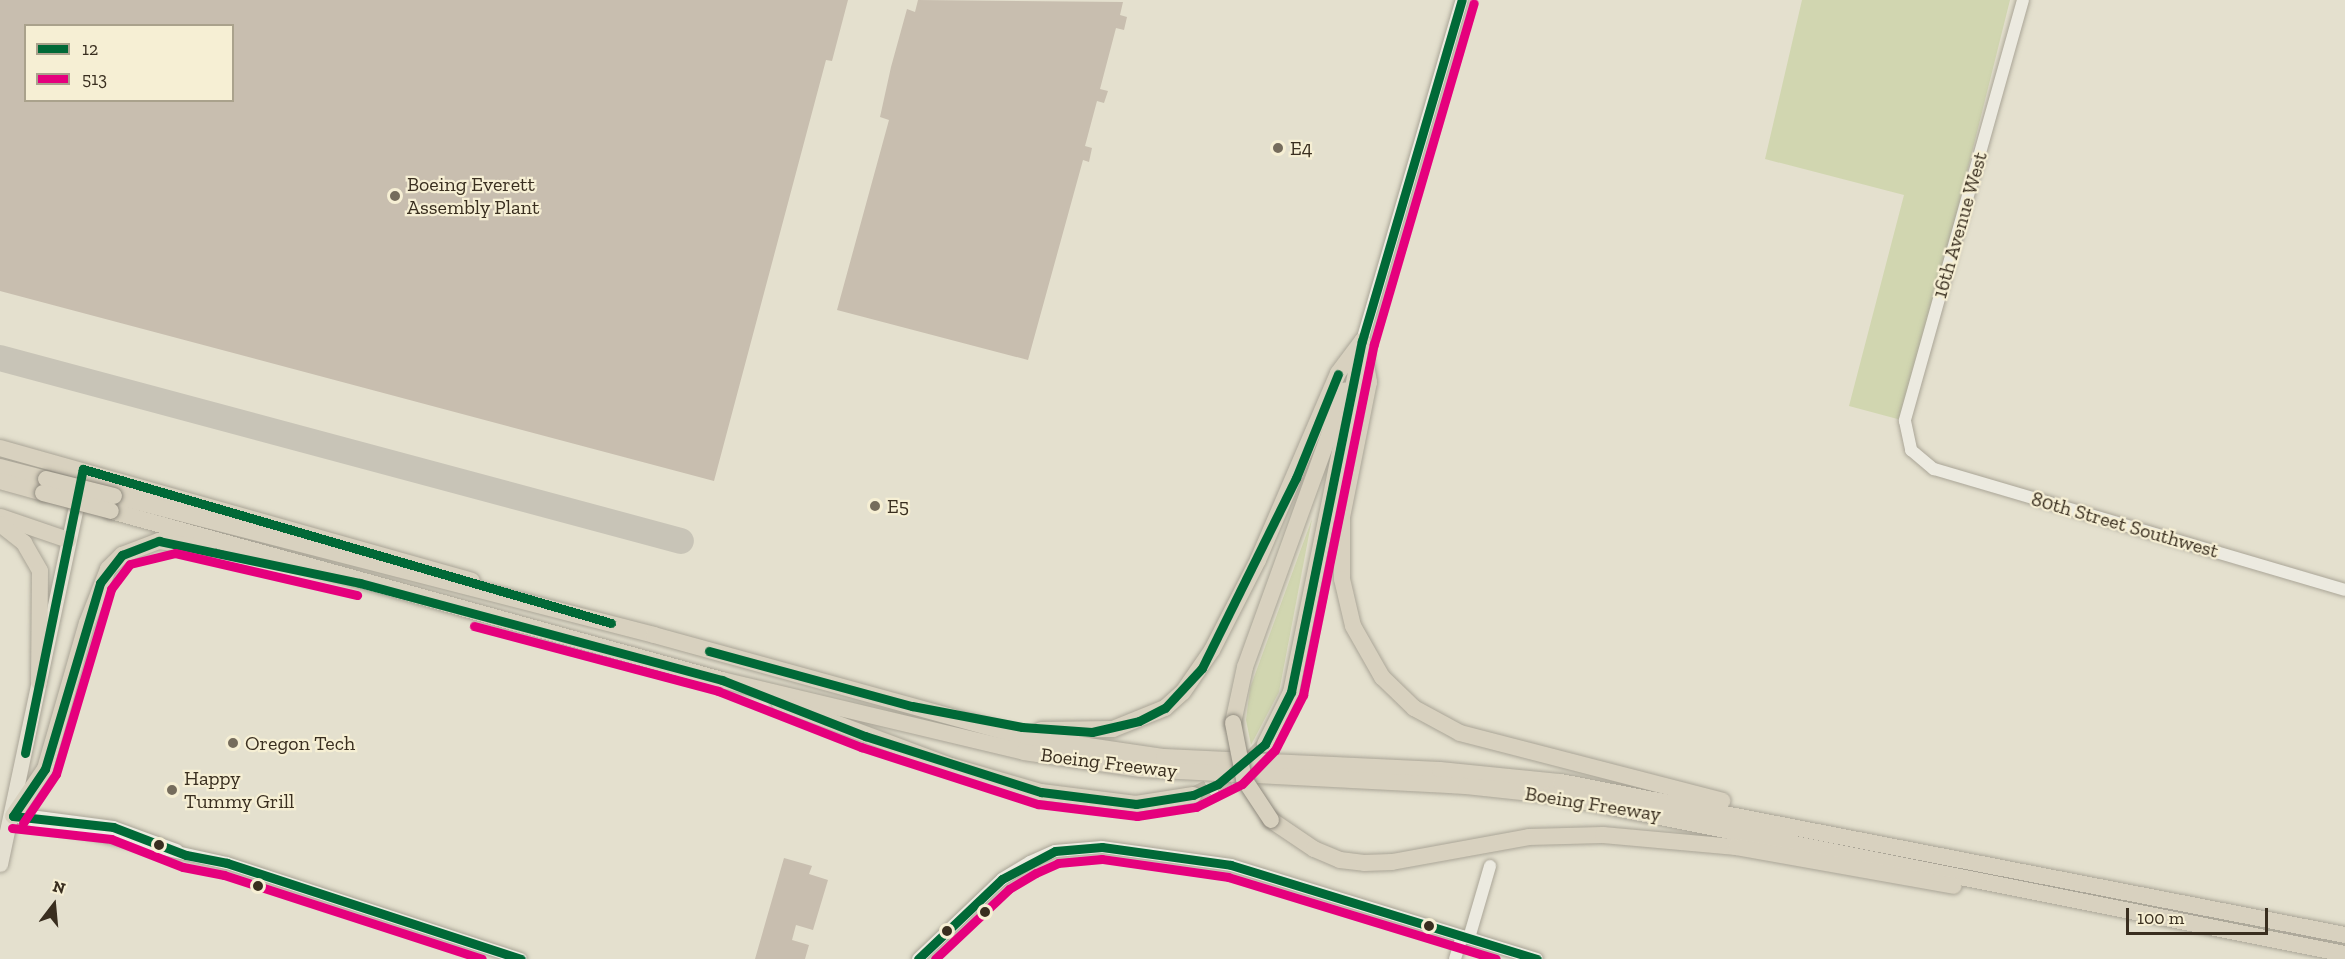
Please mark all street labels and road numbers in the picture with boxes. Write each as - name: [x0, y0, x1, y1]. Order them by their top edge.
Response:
- street label: 16th Avenue West: [1927, 148, 1993, 302]
- street label: 80th Street Southwest: [2029, 487, 2221, 563]
- street label: Boeing Freeway: [1039, 743, 1179, 783]
- street label: Boeing Freeway: [1523, 781, 1663, 827]

